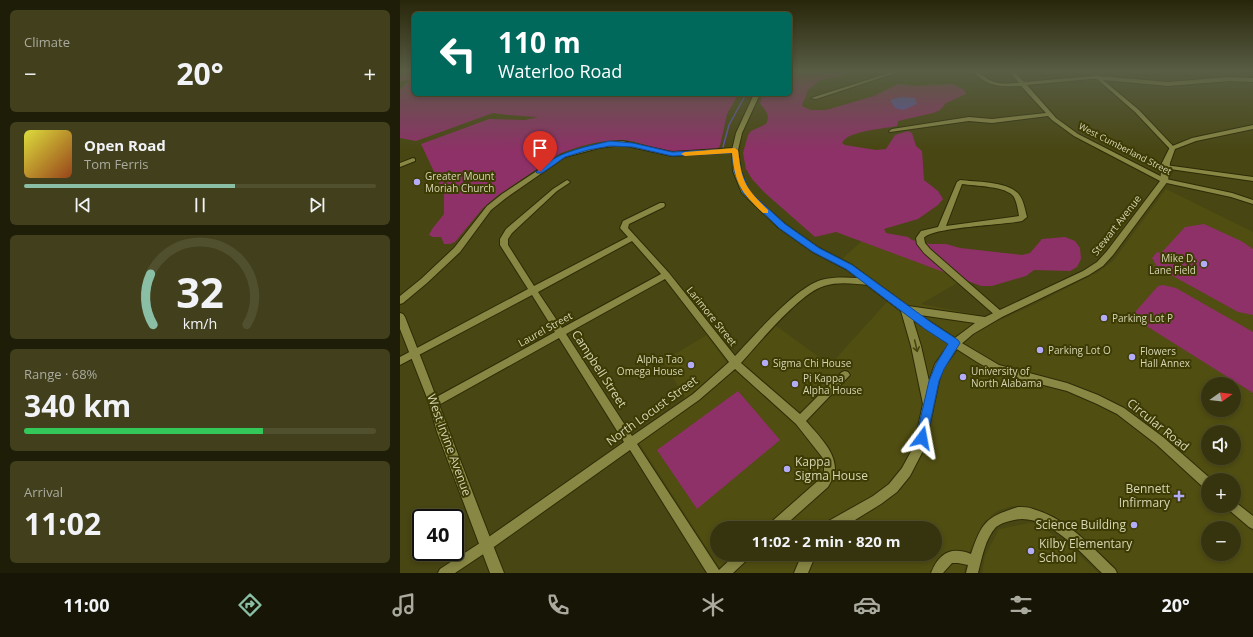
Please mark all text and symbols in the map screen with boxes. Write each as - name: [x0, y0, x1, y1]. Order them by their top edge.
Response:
- text: 110 m: [498, 23, 581, 61]
- icon: left: [432, 28, 484, 80]
- text: Climate: [24, 33, 70, 51]
- text: 20°: [176, 53, 224, 94]
- text: −: [24, 58, 37, 88]
- text: +: [363, 58, 376, 88]
- text: Waterloo Road: [498, 59, 622, 83]
- street label: West Cumberland Street: [1077, 119, 1174, 178]
- pin: [523, 131, 557, 172]
- text: Open Road: [84, 135, 166, 155]
- icon: arrive: [529, 137, 551, 159]
- text: Tom Ferris: [84, 155, 149, 173]
- place label: Greater Mount Moriah Church: [425, 169, 495, 195]
- marker: Greater Mount Moriah Church: [412, 177, 422, 187]
- street label: Stewart Avenue: [1088, 192, 1144, 258]
- icon: previous: [72, 194, 94, 216]
- icon: pause: [189, 194, 211, 216]
- icon: next: [306, 194, 328, 216]
- place label: Mike D. Lane Field: [1149, 251, 1196, 277]
- marker: Mike D. Lane Field: [1199, 259, 1209, 269]
- text: 32: [176, 263, 224, 319]
- street label: Larimore Street: [684, 283, 741, 349]
- street label: Laurel Street: [516, 308, 575, 350]
- place label: Parking Lot P: [1112, 311, 1173, 325]
- text: km/h: [183, 313, 217, 332]
- marker: Parking Lot P: [1099, 313, 1109, 323]
- street label: Campbell Street: [568, 327, 631, 411]
- one-way arrow: [912, 339, 920, 352]
- place label: Parking Lot O: [1048, 343, 1111, 357]
- place label: Flowers Hall Annex: [1140, 344, 1191, 370]
- marker: Parking Lot O: [1035, 345, 1045, 355]
- place label: Alpha Tao Omega House: [617, 352, 683, 378]
- marker: Flowers Hall Annex: [1127, 352, 1137, 362]
- place label: Sigma Chi House: [773, 356, 852, 370]
- marker: Sigma Chi House: [760, 358, 770, 368]
- marker: Alpha Tao Omega House: [686, 360, 696, 370]
- place label: University of North Alabama: [971, 364, 1042, 390]
- text: Range · 68%: [24, 365, 97, 383]
- place label: Pi Kappa Alpha House: [803, 371, 863, 397]
- street label: North Locust Street: [603, 372, 701, 450]
- marker: University of North Alabama: [958, 372, 968, 382]
- north arrow: [1201, 377, 1241, 417]
- map controls: [1201, 377, 1241, 561]
- marker: Pi Kappa Alpha House: [790, 379, 800, 389]
- text: 340 km: [24, 385, 131, 426]
- street label: West Irvine Avenue: [423, 392, 476, 498]
- street label: Circular Road: [1124, 394, 1193, 455]
- position arrow: [901, 417, 943, 459]
- button: sound: [1201, 425, 1241, 465]
- place label: Kappa Sigma House: [795, 453, 868, 484]
- marker: Kappa Sigma House: [782, 464, 792, 474]
- button: +: [1201, 473, 1241, 513]
- place label: Bennett Infirmary: [1119, 480, 1171, 511]
- text: Arrival: [24, 483, 63, 501]
- marker: Bennett Infirmary: [1173, 490, 1185, 502]
- text: 11:02: [24, 503, 101, 544]
- speed limit sign: 40: [412, 509, 464, 561]
- place label: Science Building: [1036, 516, 1126, 533]
- marker: Science Building: [1129, 520, 1139, 530]
- button: −: [1201, 521, 1241, 561]
- text: 11:02 · 2 min · 820 m: [752, 531, 900, 551]
- place label: Kilby Elementary School: [1039, 535, 1133, 566]
- marker: Kilby Elementary School: [1026, 546, 1036, 556]
- icon: directions: [236, 591, 264, 619]
- icon: music: [390, 591, 418, 619]
- icon: phone: [544, 591, 572, 619]
- icon: climate: [699, 591, 727, 619]
- icon: car: [853, 591, 881, 619]
- icon: filters: [1007, 591, 1035, 619]
- text: 11:00: [63, 593, 109, 617]
- text: 20°: [1162, 593, 1190, 617]

